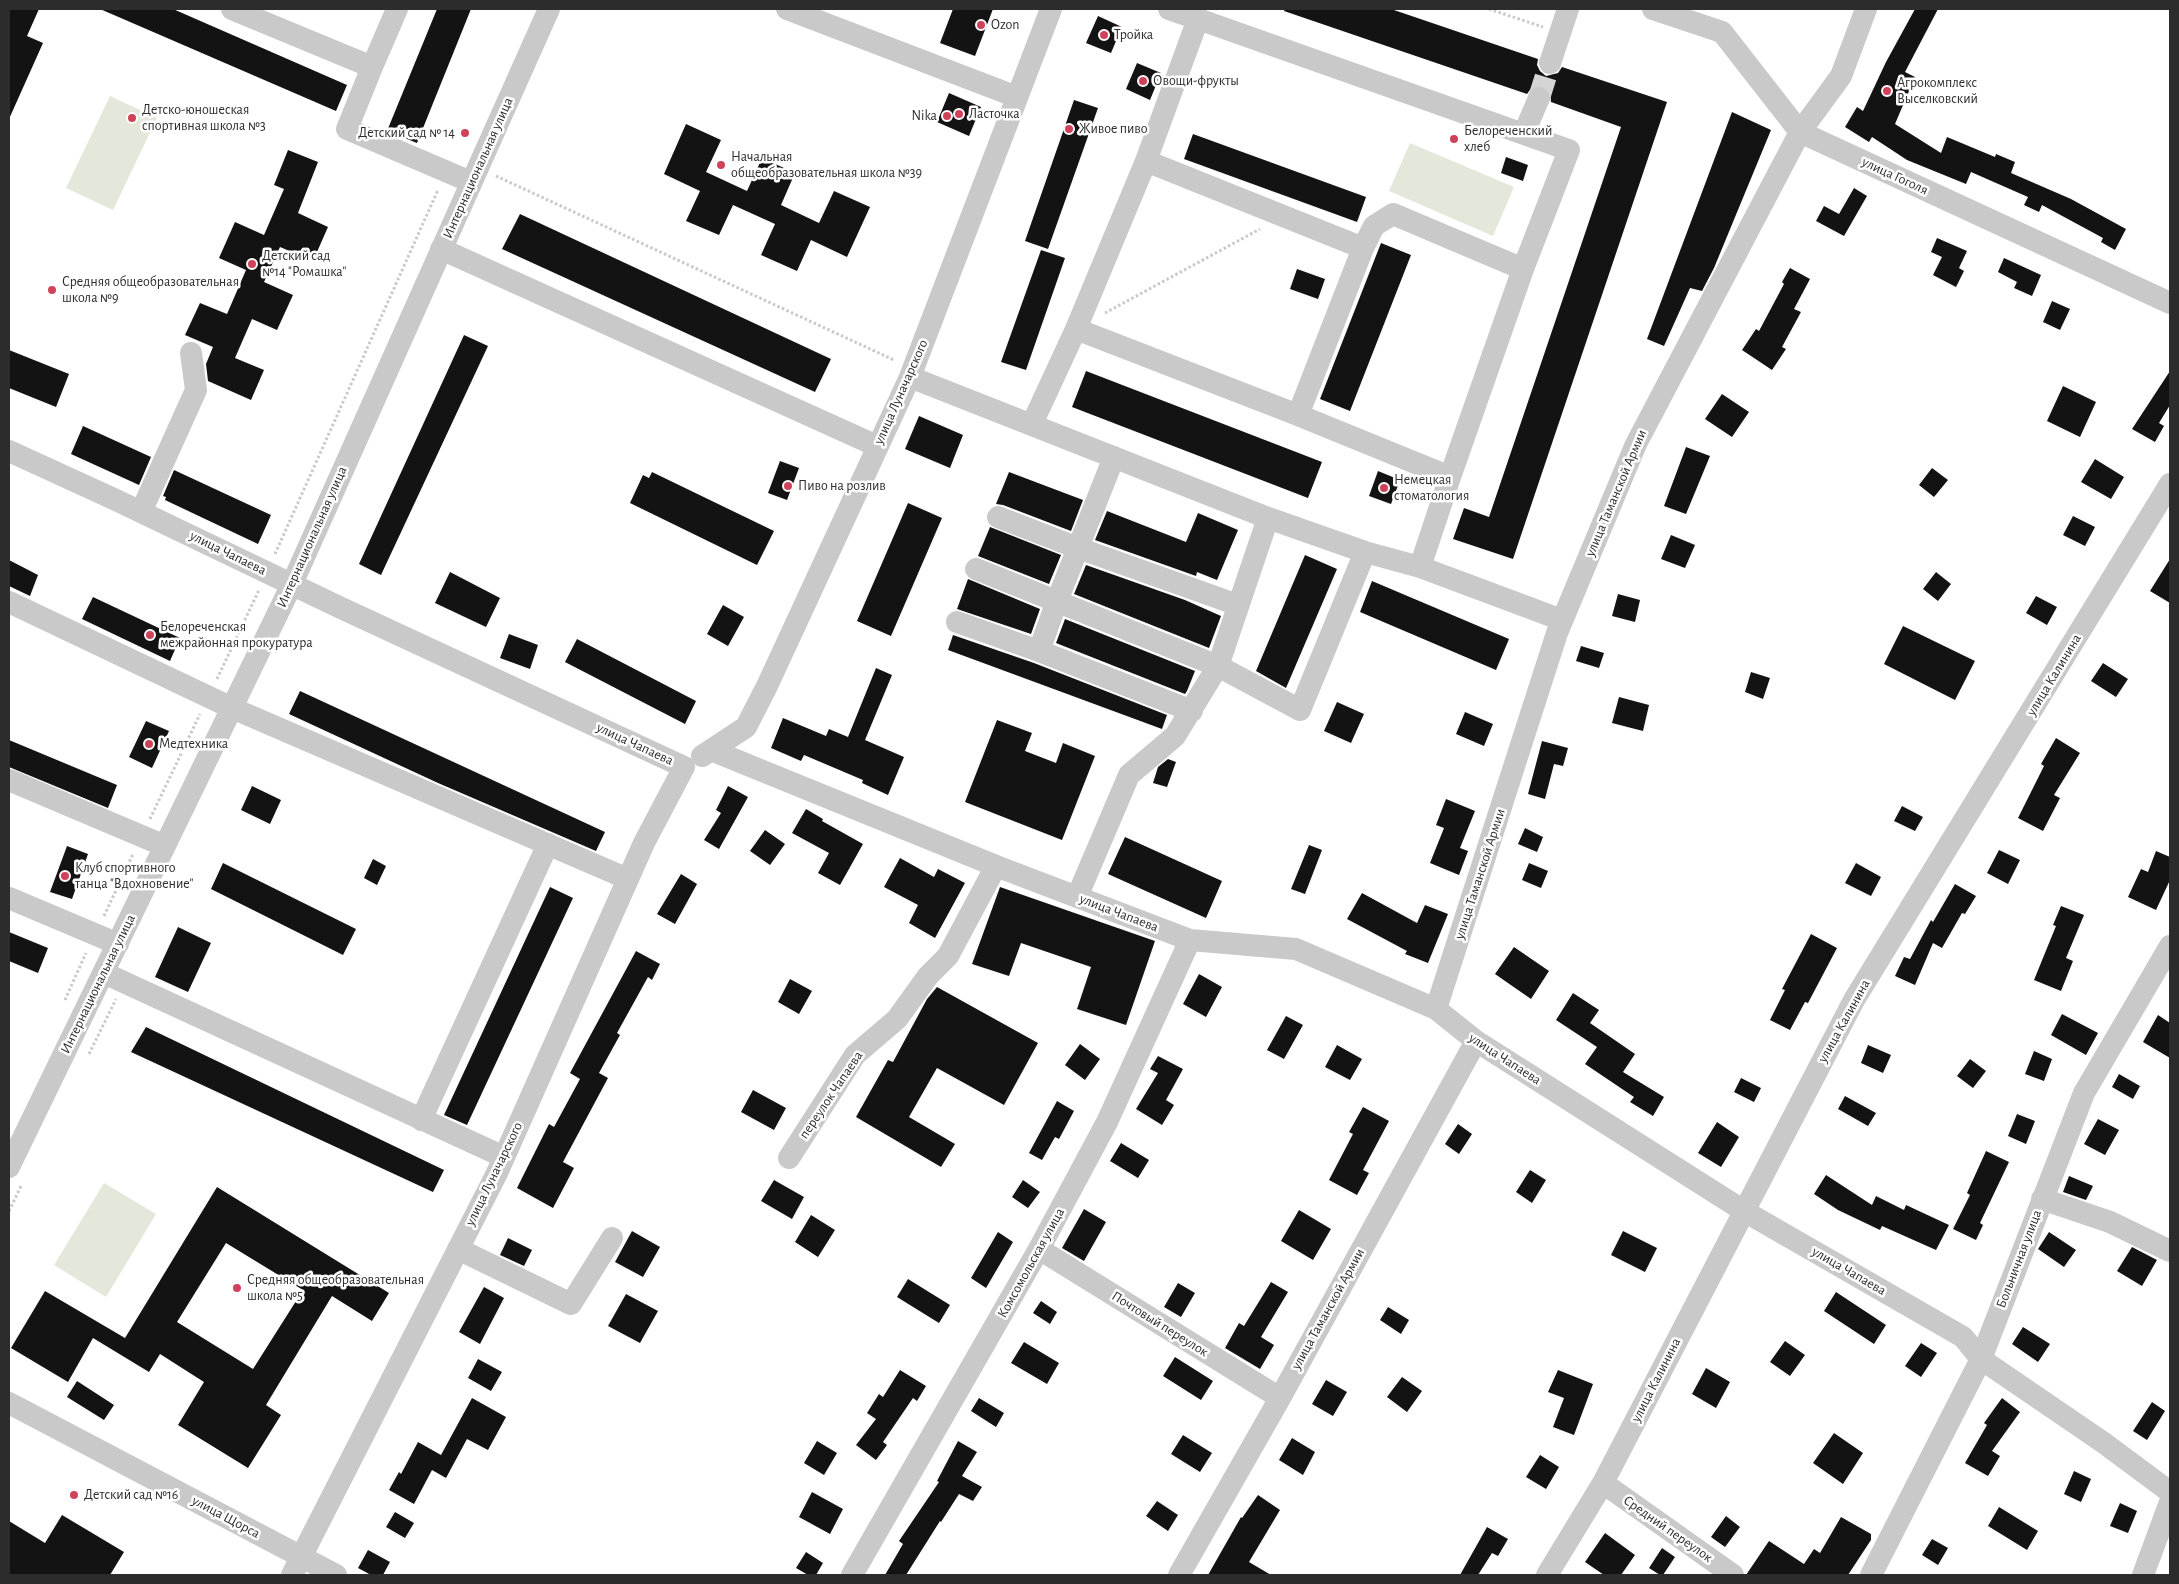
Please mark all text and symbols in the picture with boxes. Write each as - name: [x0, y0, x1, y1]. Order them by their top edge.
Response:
- place label: Ozon: [991, 17, 1019, 33]
- marker: Ozon: [975, 19, 987, 31]
- place label: Тройка: [1114, 27, 1153, 43]
- marker: Тройка: [1098, 29, 1110, 41]
- place label: Овощи-фрукты: [1153, 73, 1239, 89]
- marker: Овощи-фрукты: [1137, 75, 1149, 87]
- place label: Агрокомплекс Выселковский: [1897, 75, 1978, 108]
- marker: Агрокомплекс Выселковский: [1881, 85, 1893, 97]
- street label: Интернациональная улица: [439, 95, 517, 241]
- place label: Детско-юношеская спортивная школа №3: [142, 102, 266, 134]
- place label: Ласточка: [969, 106, 1020, 122]
- place label: Nika: [911, 108, 937, 124]
- marker: Ласточка: [953, 108, 965, 120]
- marker: Nika: [941, 110, 953, 122]
- marker: Детско-юношеская спортивная школа №3: [126, 112, 138, 124]
- place label: Живое пиво: [1079, 121, 1147, 137]
- marker: Живое пиво: [1063, 123, 1075, 135]
- place label: Белореченский хлеб: [1464, 123, 1552, 156]
- place label: Детский сад № 14: [358, 125, 455, 141]
- marker: Детский сад № 14: [459, 127, 471, 139]
- marker: Белореченский хлеб: [1448, 133, 1460, 145]
- place label: Начальная общеобразовательная школа №39: [731, 149, 922, 182]
- street label: улица Гоголя: [1859, 153, 1931, 199]
- marker: Начальная общеобразовательная школа №39: [715, 159, 727, 171]
- place label: Детский сад №14 "Ромашка": [262, 248, 346, 280]
- marker: Детский сад №14 "Ромашка": [246, 258, 258, 270]
- place label: Средняя общеобразовательная школа №9: [62, 274, 239, 306]
- marker: Средняя общеобразовательная школа №9: [46, 284, 58, 296]
- street label: улица Луначарского: [870, 337, 932, 447]
- street label: улица Таманской Армии: [1582, 427, 1650, 559]
- street label: Интернациональная улица: [273, 464, 351, 610]
- place label: Немецкая стоматология: [1394, 472, 1469, 504]
- place label: Пиво на розлив: [798, 478, 886, 494]
- marker: Пиво на розлив: [782, 480, 794, 492]
- marker: Немецкая стоматология: [1378, 482, 1390, 494]
- street label: улица Чапаева: [187, 527, 269, 579]
- place label: Белореченская межрайонная прокуратура: [160, 619, 313, 652]
- marker: Белореченская межрайонная прокуратура: [144, 629, 156, 641]
- street label: улица Калинина: [2023, 631, 2085, 719]
- street label: улица Чапаева: [594, 719, 676, 769]
- place label: Медтехника: [159, 736, 228, 752]
- marker: Медтехника: [143, 738, 155, 750]
- street label: улица Таманской Армии: [1451, 807, 1509, 941]
- place label: Клуб спортивного танца "Вдохновение": [75, 860, 193, 892]
- marker: Клуб спортивного танца "Вдохновение": [59, 870, 71, 882]
- street label: улица Чапаева: [1077, 890, 1161, 936]
- street label: Интернациональная улица: [57, 912, 139, 1056]
- street label: улица Калинина: [1814, 977, 1874, 1065]
- street label: улица Чапаева: [1466, 1029, 1544, 1089]
- street label: переулок Чапаева: [795, 1048, 867, 1142]
- street label: улица Луначарского: [462, 1119, 526, 1229]
- street label: Комсомольская улица: [994, 1205, 1068, 1321]
- street label: Больничная улица: [1993, 1207, 2045, 1311]
- street label: улица Чапаева: [1809, 1243, 1889, 1299]
- street label: улица Таманской Армии: [1288, 1245, 1368, 1373]
- place label: Средняя общеобразовательная школа №5: [247, 1272, 424, 1304]
- marker: Средняя общеобразовательная школа №5: [231, 1282, 243, 1294]
- street label: Почтовый переулок: [1109, 1288, 1211, 1360]
- street label: улица Калинина: [1628, 1335, 1684, 1425]
- place label: Детский сад №16: [84, 1487, 178, 1503]
- marker: Детский сад №16: [68, 1489, 80, 1501]
- street label: улица Щорса: [189, 1492, 263, 1542]
- street label: Средний переулок: [1620, 1492, 1716, 1566]

